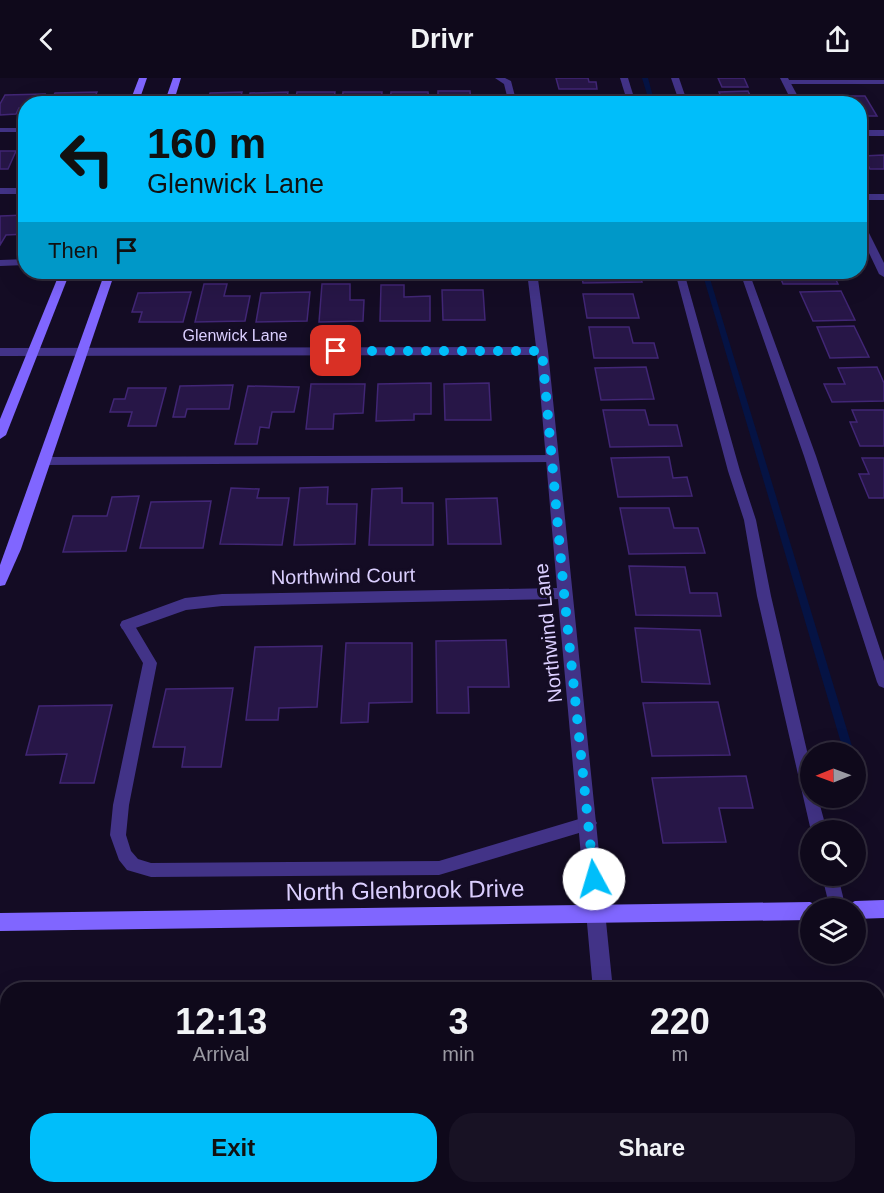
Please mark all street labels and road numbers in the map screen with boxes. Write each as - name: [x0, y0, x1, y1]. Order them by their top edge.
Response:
- street label: Glenwick Lane: [183, 327, 288, 344]
- street label: Northwind Lane: [530, 562, 566, 704]
- street label: Northwind Court: [271, 564, 416, 588]
- street label: North Glenbrook Drive: [285, 874, 525, 906]

